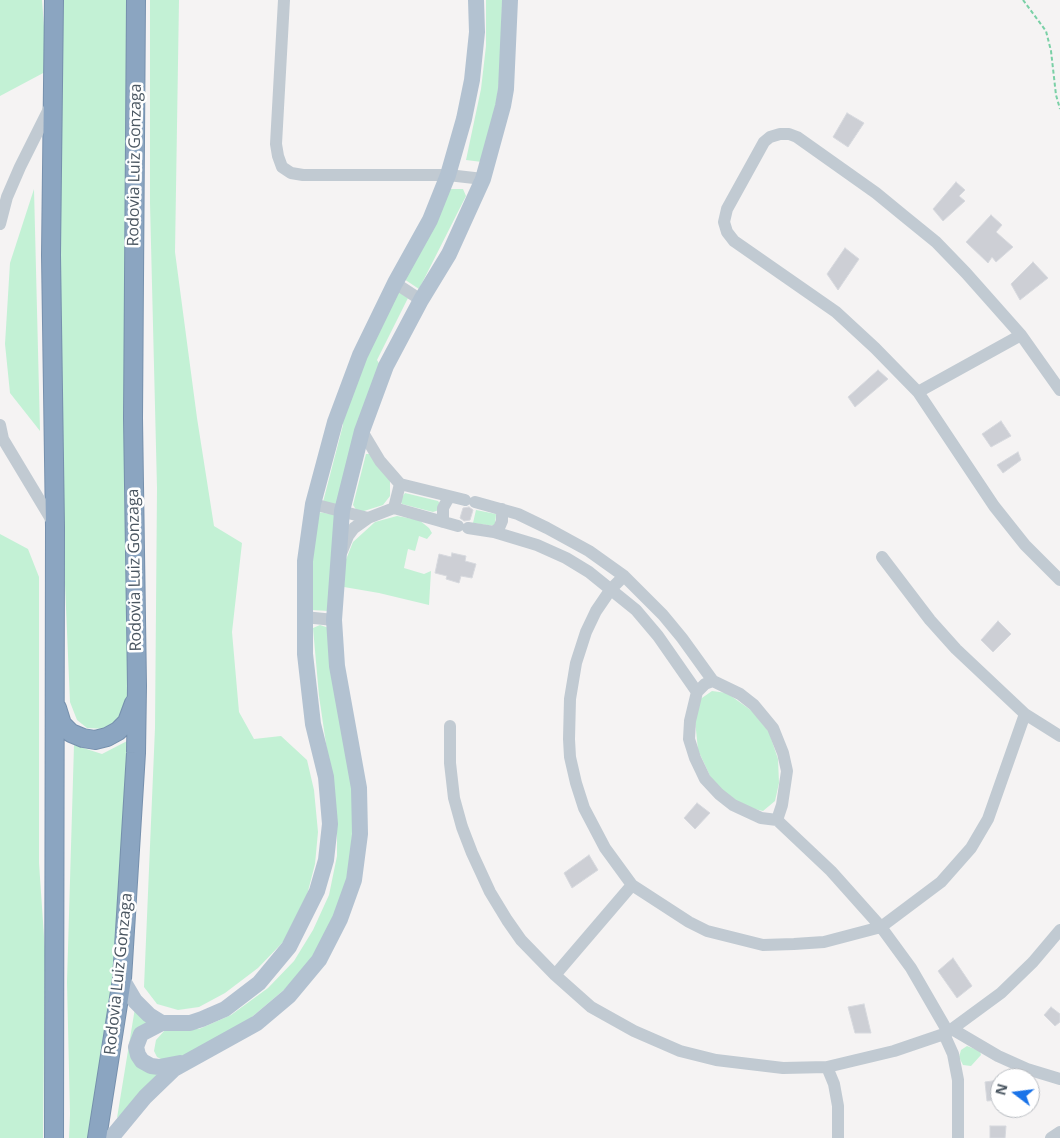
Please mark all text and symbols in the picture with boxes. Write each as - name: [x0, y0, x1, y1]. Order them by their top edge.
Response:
- street label: Rodovia Luiz Gonzaga: [124, 83, 146, 247]
- street label: Rodovia Luiz Gonzaga: [124, 488, 146, 652]
- street label: Rodovia Luiz Gonzaga: [101, 892, 137, 1056]
- north arrow: [990, 1068, 1040, 1118]
- text: N: [990, 1081, 1012, 1097]

